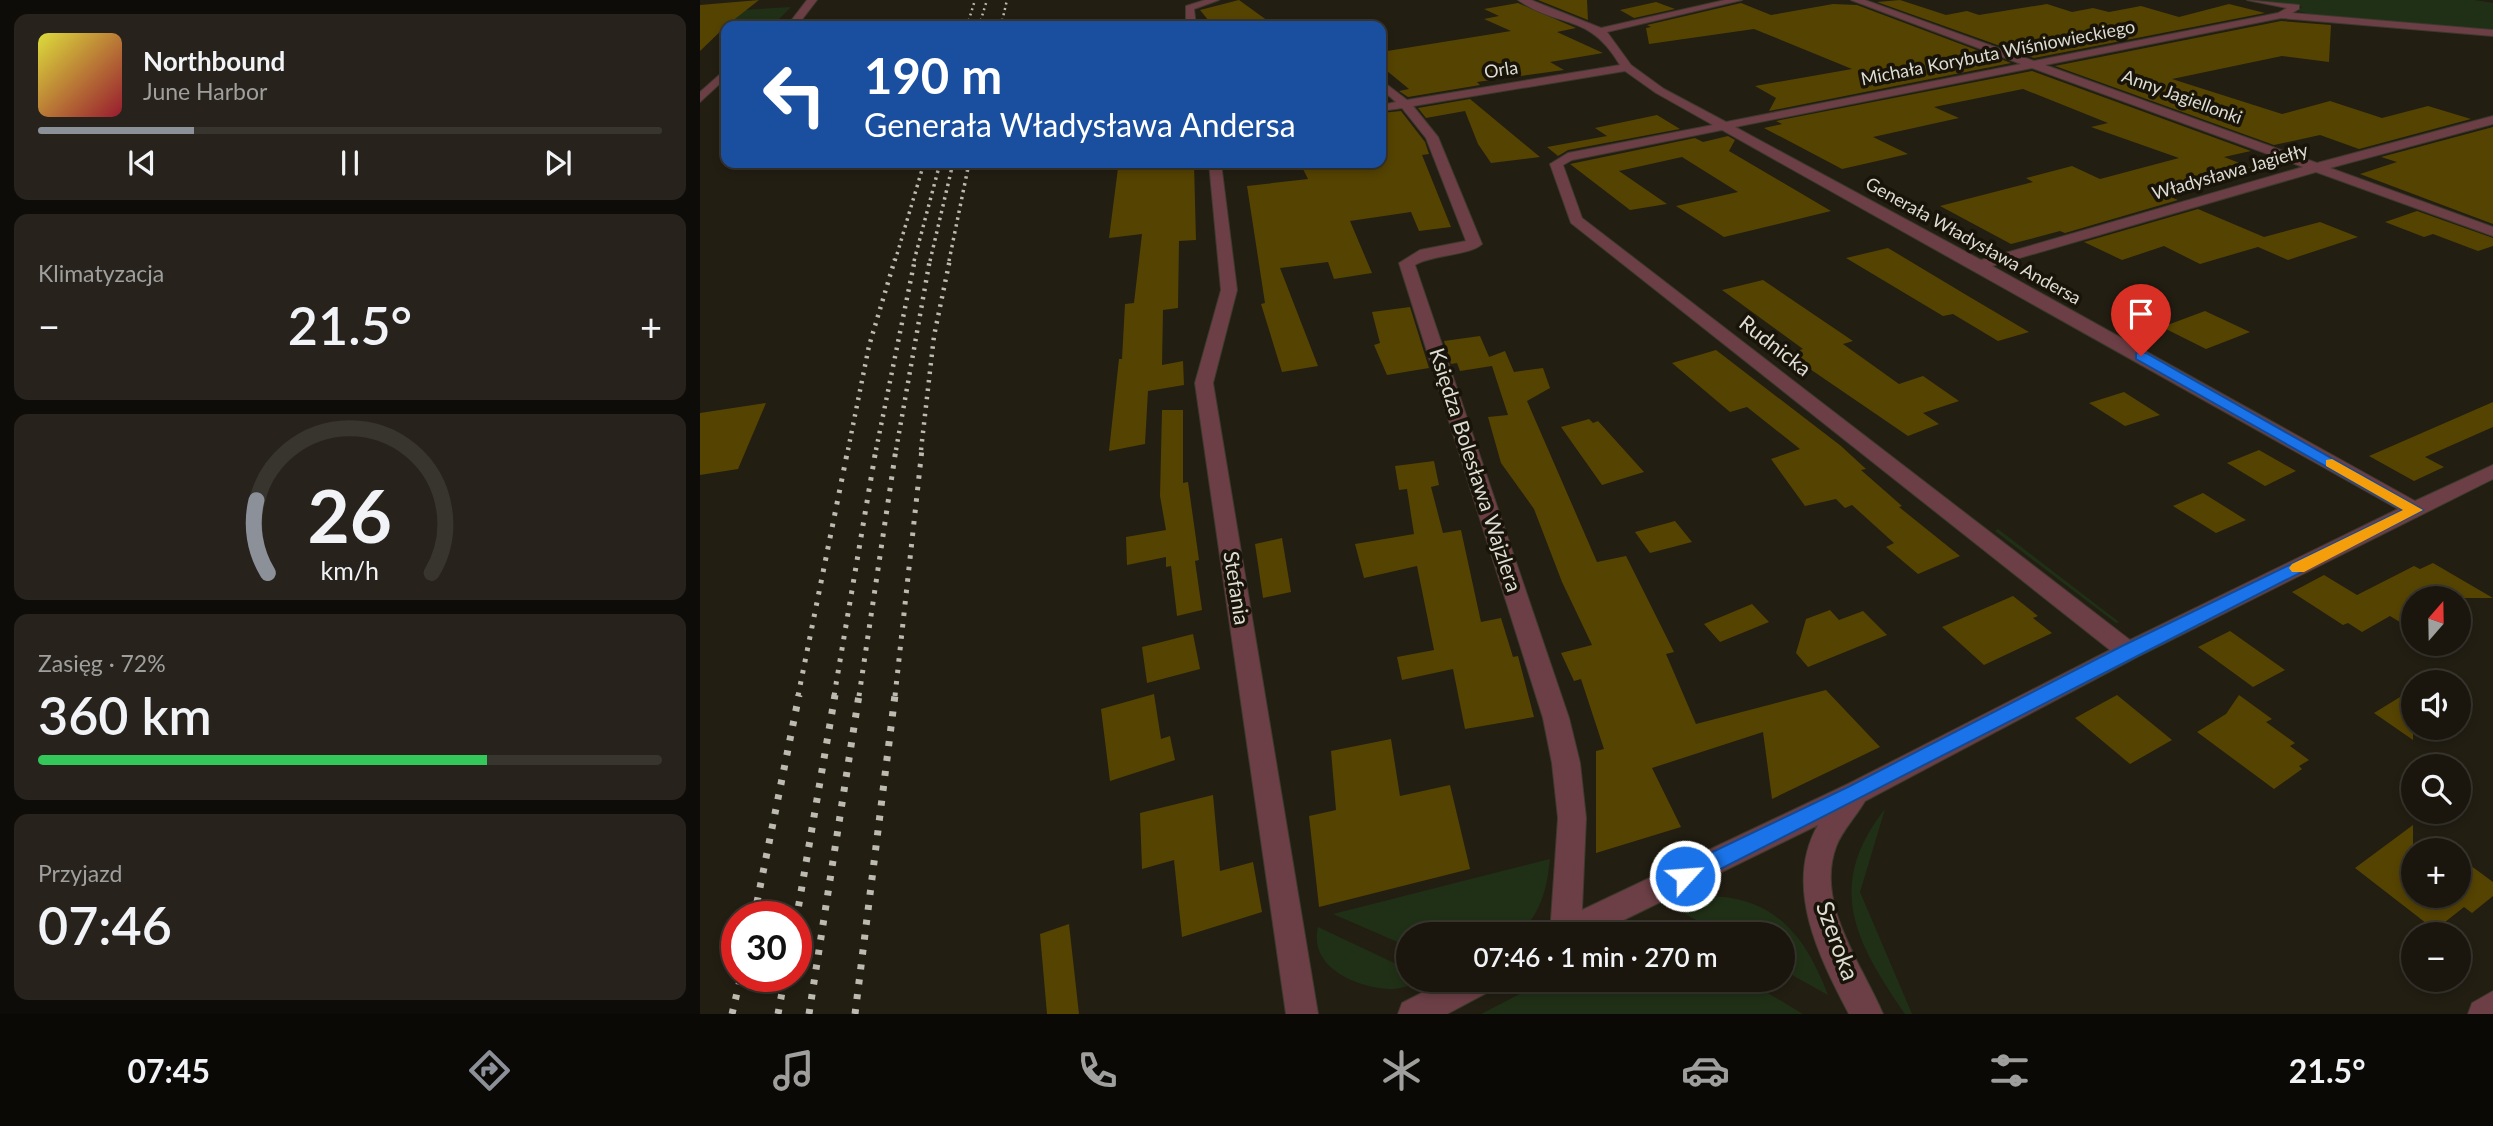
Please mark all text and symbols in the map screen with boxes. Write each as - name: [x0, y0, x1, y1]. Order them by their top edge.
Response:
- street label: Michała Korybuta Wiśniowieckiego: [1859, 15, 2137, 89]
- text: Northbound: [143, 45, 285, 77]
- text: 190 m: [864, 46, 1002, 104]
- icon: left: [749, 49, 840, 140]
- street label: Orla: [1482, 55, 1519, 83]
- street label: Anny Jagiellonki: [2119, 64, 2246, 128]
- text: June Harbor: [143, 77, 267, 105]
- text: Generała Władysława Andersa: [864, 105, 1296, 144]
- street label: Władysława Jagiełły: [2149, 138, 2311, 204]
- icon: previous: [123, 144, 161, 182]
- icon: pause: [331, 144, 369, 182]
- icon: next: [539, 144, 577, 182]
- street label: Generała Władysława Andersa: [1862, 172, 2085, 309]
- text: Klimatyzacja: [38, 259, 164, 287]
- pin: [2111, 284, 2171, 356]
- text: 21.5°: [288, 294, 412, 356]
- icon: arrive: [2122, 295, 2160, 333]
- text: −: [38, 303, 60, 349]
- text: +: [640, 303, 662, 349]
- street label: Rudnicka: [1735, 309, 1817, 381]
- street label: Księdza Bolesława Wajzlera: [1425, 344, 1528, 595]
- text: 26: [308, 471, 392, 559]
- street label: Stefania: [1219, 549, 1256, 626]
- text: km/h: [321, 555, 379, 585]
- north arrow: [2401, 586, 2471, 656]
- map controls: [2401, 586, 2471, 992]
- text: Zasięg · 72%: [38, 649, 166, 677]
- button: sound: [2401, 670, 2471, 740]
- text: 360 km: [38, 684, 212, 746]
- button: search: [2401, 754, 2471, 824]
- button: +: [2401, 838, 2471, 908]
- position arrow: [1648, 839, 1722, 913]
- text: Przyjazd: [38, 859, 122, 887]
- text: 07:46: [38, 894, 172, 956]
- street label: Szeroka: [1811, 897, 1866, 984]
- speed limit sign: 30: [721, 901, 812, 992]
- button: −: [2401, 922, 2471, 992]
- text: 07:46 · 1 min · 270 m: [1473, 941, 1718, 973]
- icon: directions: [465, 1046, 514, 1095]
- icon: music: [769, 1046, 818, 1095]
- icon: phone: [1073, 1046, 1122, 1095]
- icon: climate: [1377, 1046, 1426, 1095]
- icon: car: [1681, 1046, 1730, 1095]
- icon: filters: [1985, 1046, 2034, 1095]
- text: 07:45: [127, 1051, 210, 1090]
- text: 21.5°: [2289, 1051, 2365, 1090]

